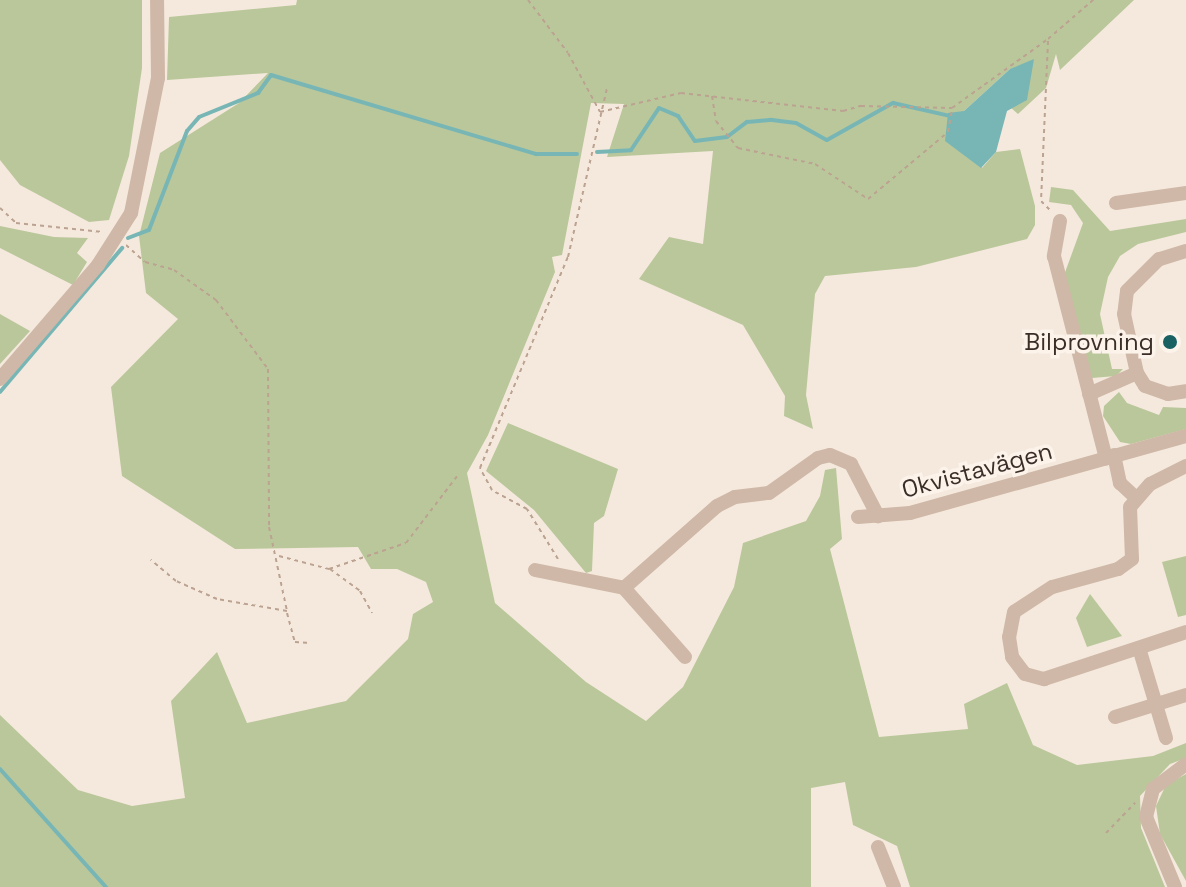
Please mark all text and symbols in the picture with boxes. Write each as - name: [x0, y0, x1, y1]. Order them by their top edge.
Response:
- place label: Bilprovning: [1024, 328, 1154, 356]
- marker: Bilprovning: [1161, 333, 1179, 351]
- street label: Okvistavägen: [899, 436, 1055, 504]

